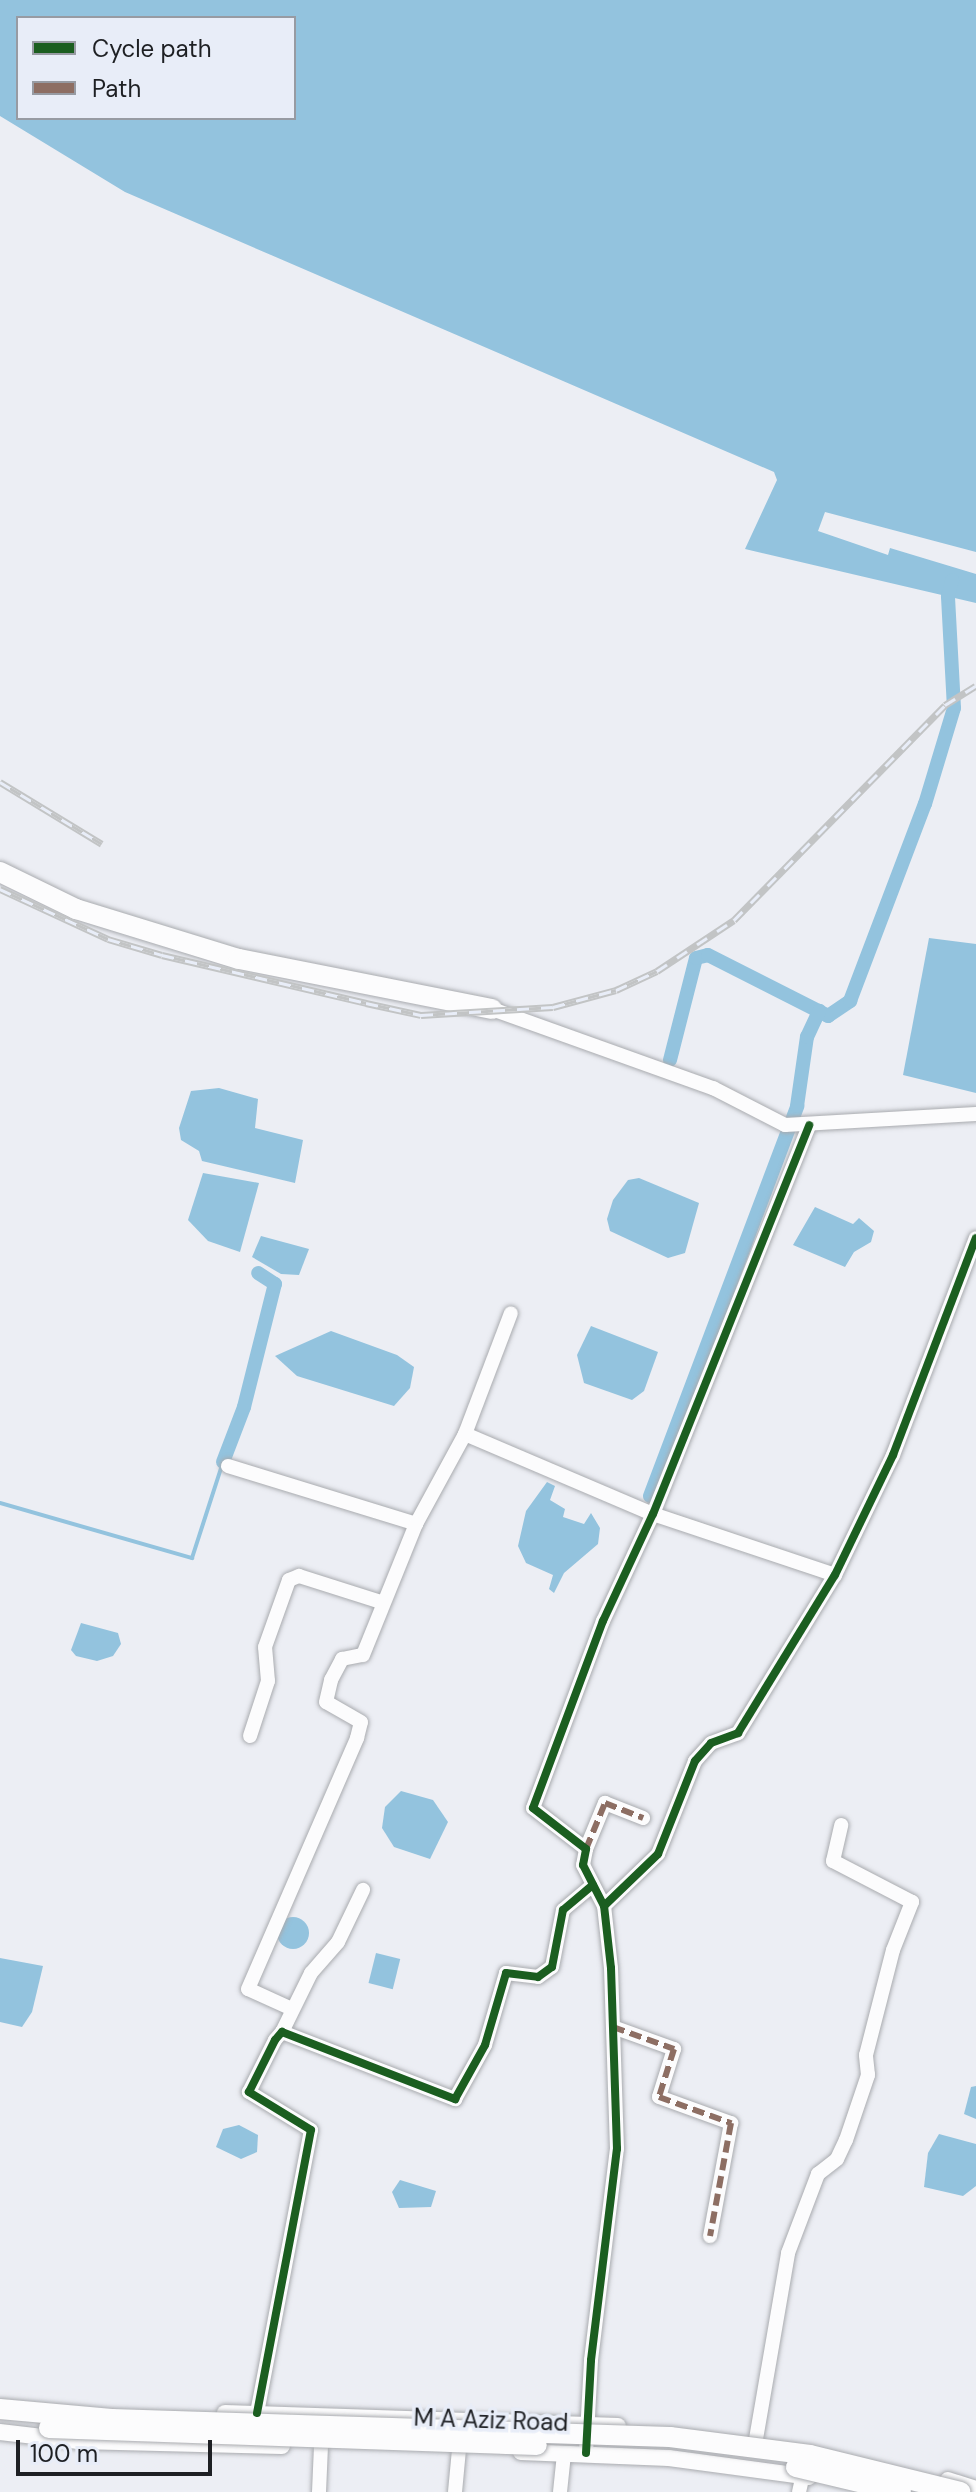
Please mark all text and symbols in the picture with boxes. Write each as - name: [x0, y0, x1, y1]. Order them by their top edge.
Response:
- legend: [16, 16, 296, 120]
- text: Cycle path: [92, 33, 211, 64]
- text: Path: [92, 73, 141, 104]
- street label: M A Aziz Road: [413, 2403, 569, 2437]
- scale bar: [20, 2424, 216, 2474]
- text: 100 m: [30, 2438, 98, 2469]

